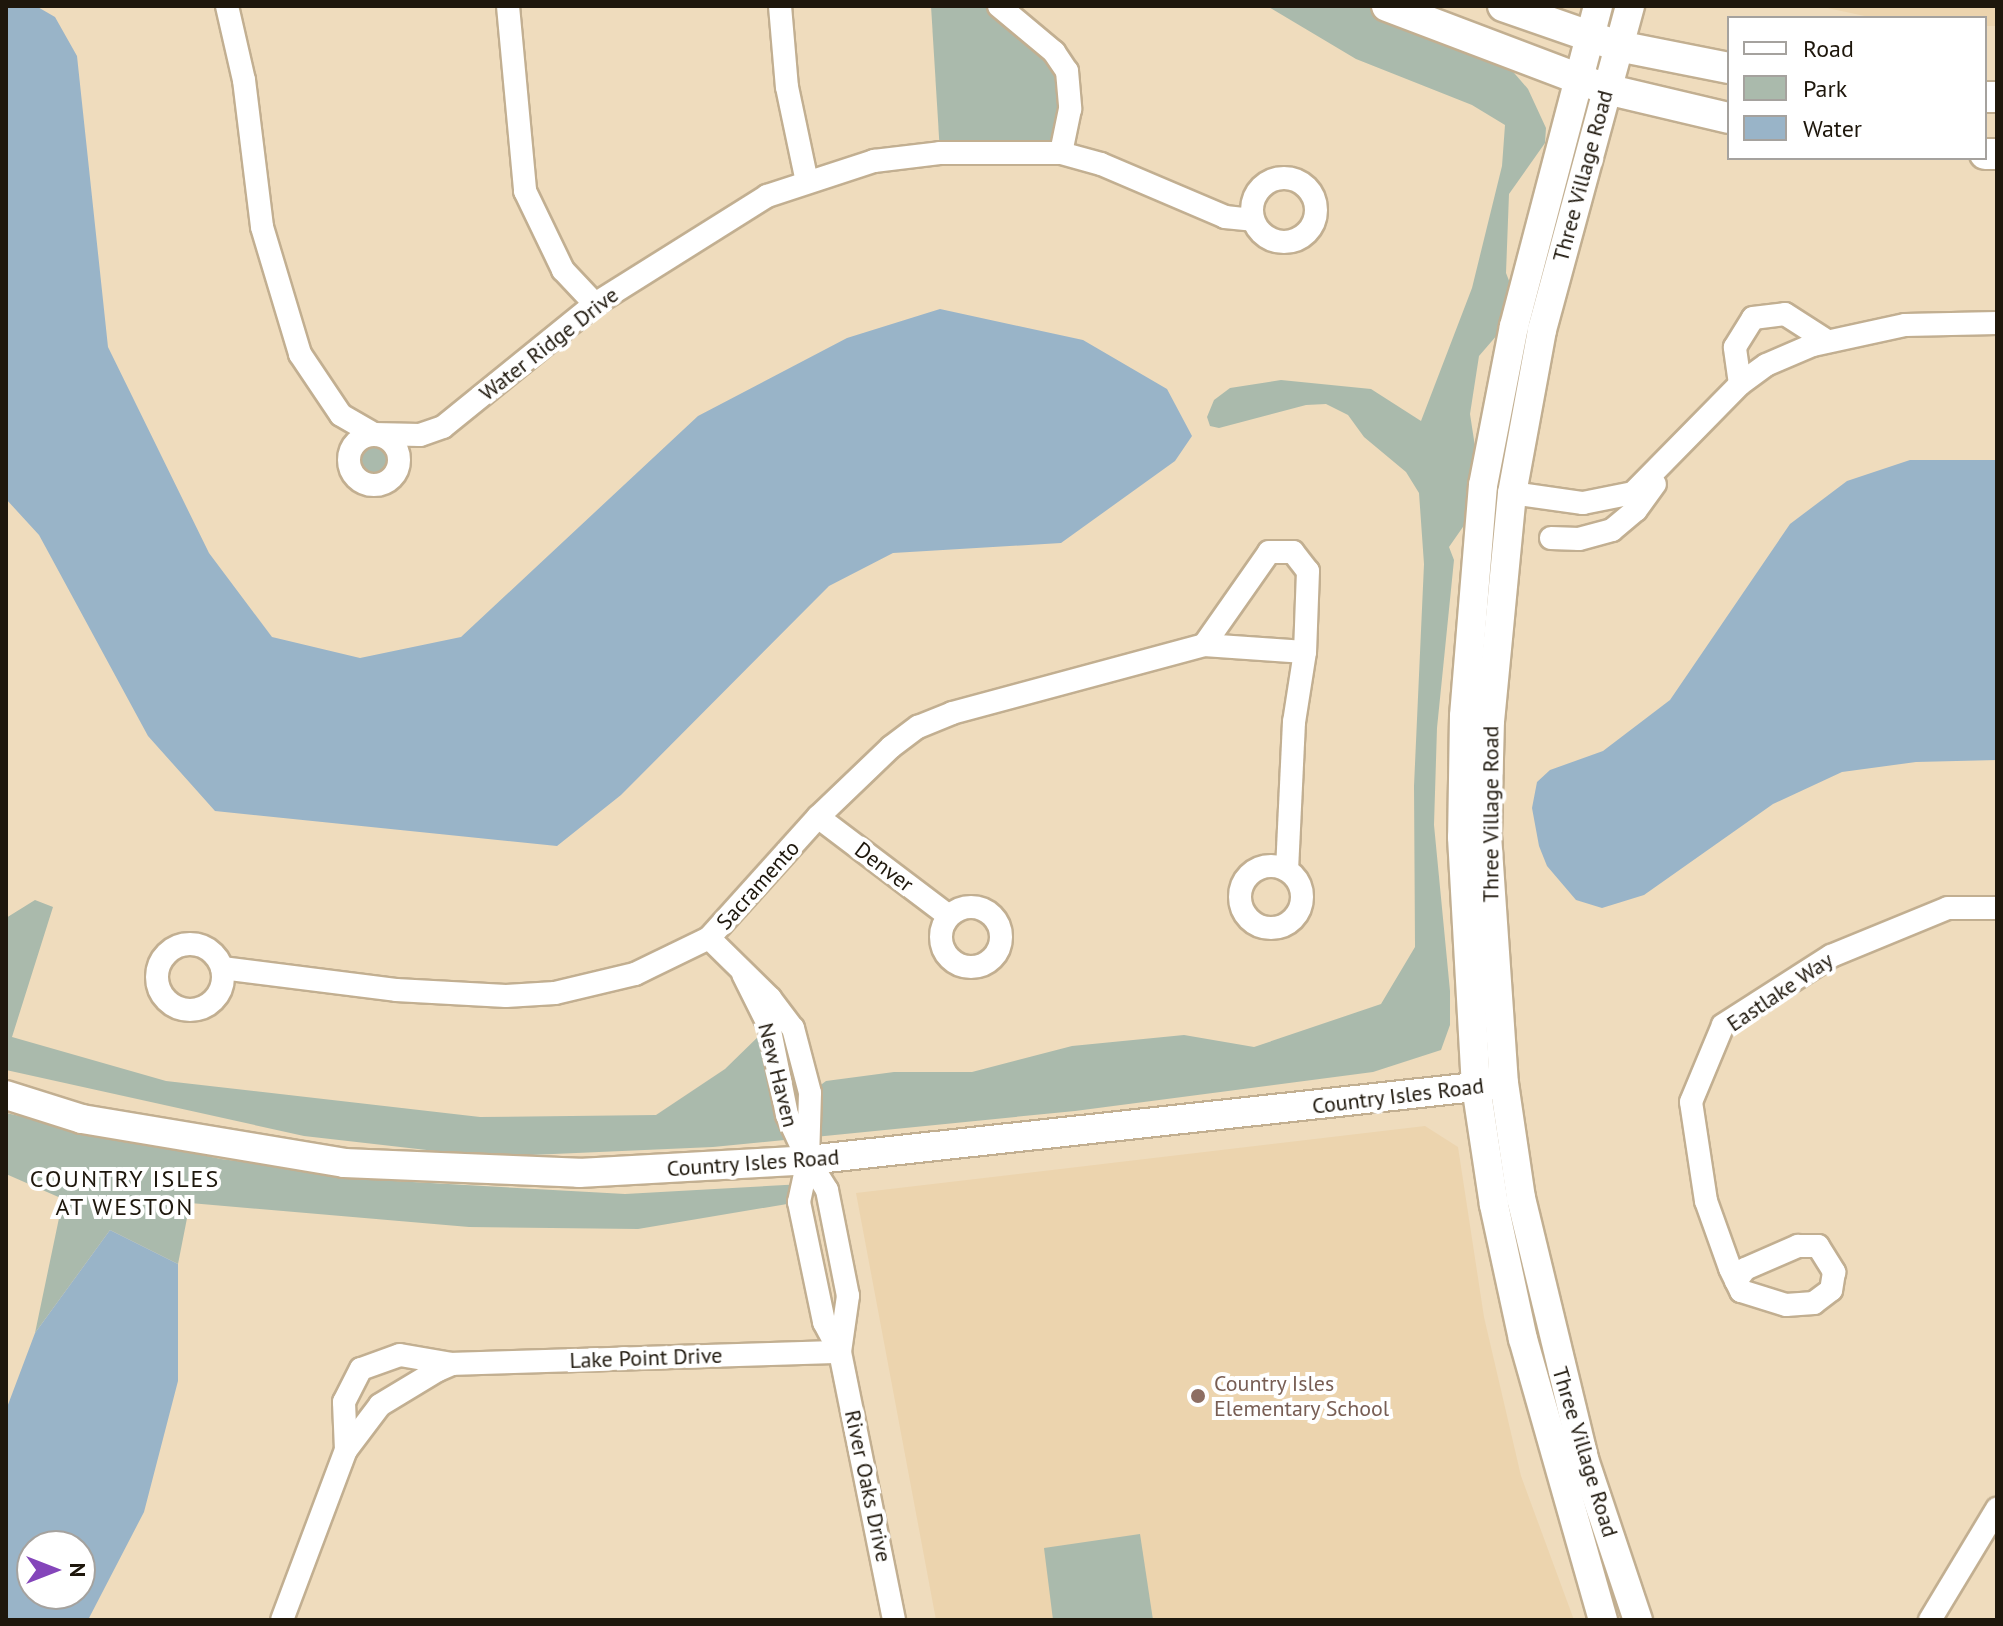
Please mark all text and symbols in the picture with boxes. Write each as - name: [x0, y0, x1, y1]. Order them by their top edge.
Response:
- legend: [1727, 16, 1987, 160]
- text: Road: [1803, 33, 1854, 64]
- text: Park: [1803, 73, 1847, 104]
- street label: Three Village Road: [1547, 87, 1619, 265]
- text: Water: [1803, 113, 1862, 144]
- street label: Water Ridge Drive: [474, 282, 624, 406]
- street label: Three Village Road: [1478, 725, 1504, 903]
- street label: Sacramento: [711, 835, 805, 935]
- street label: Denver: [849, 836, 919, 898]
- street label: Eastlake Way: [1722, 947, 1838, 1037]
- street label: New Haven: [752, 1020, 804, 1130]
- street label: Country Isles Road: [1310, 1072, 1486, 1120]
- street label: Country Isles Road: [666, 1144, 840, 1182]
- district label: COUNTRY ISLES AT WESTON: [30, 1165, 220, 1221]
- street label: Lake Point Drive: [569, 1342, 723, 1374]
- street label: Three Village Road: [1546, 1363, 1624, 1541]
- place label: Country Isles Elementary School: [1214, 1370, 1390, 1422]
- marker: Country Isles Elementary School: [1189, 1387, 1207, 1405]
- street label: River Oaks Drive: [839, 1408, 897, 1564]
- north arrow: [16, 1530, 96, 1610]
- text: N: [64, 1563, 92, 1577]

